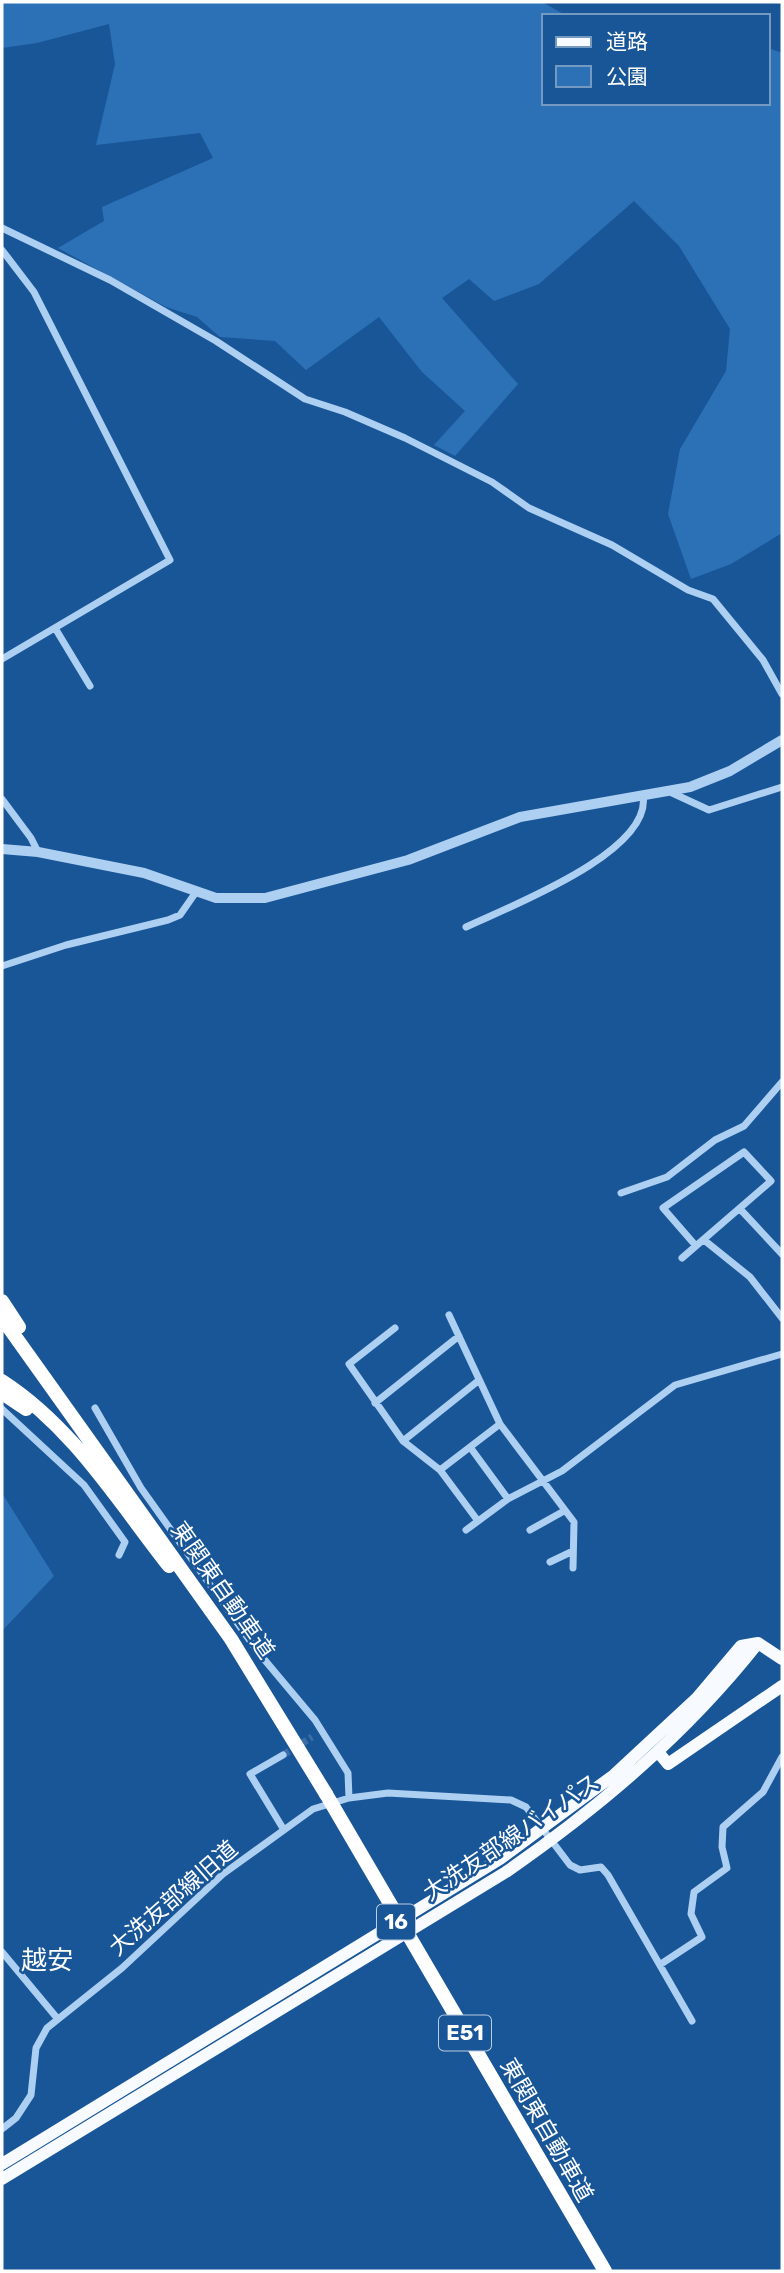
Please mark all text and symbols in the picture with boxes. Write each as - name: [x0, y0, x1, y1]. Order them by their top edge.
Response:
- legend: [542, 14, 770, 105]
- text: 道路: [606, 29, 648, 54]
- text: 公園: [606, 64, 648, 89]
- street label: 東関東自動車道: [165, 1516, 281, 1664]
- street label: 大洗友部線バイパス: [418, 1768, 604, 1906]
- street label: 大洗友部線旧道: [103, 1835, 243, 1961]
- road number: 16: [377, 1904, 415, 1940]
- district label: 越安: [21, 1945, 73, 1976]
- road number: E51: [439, 2016, 491, 2050]
- street label: 東関東自動車道: [495, 2053, 599, 2207]

